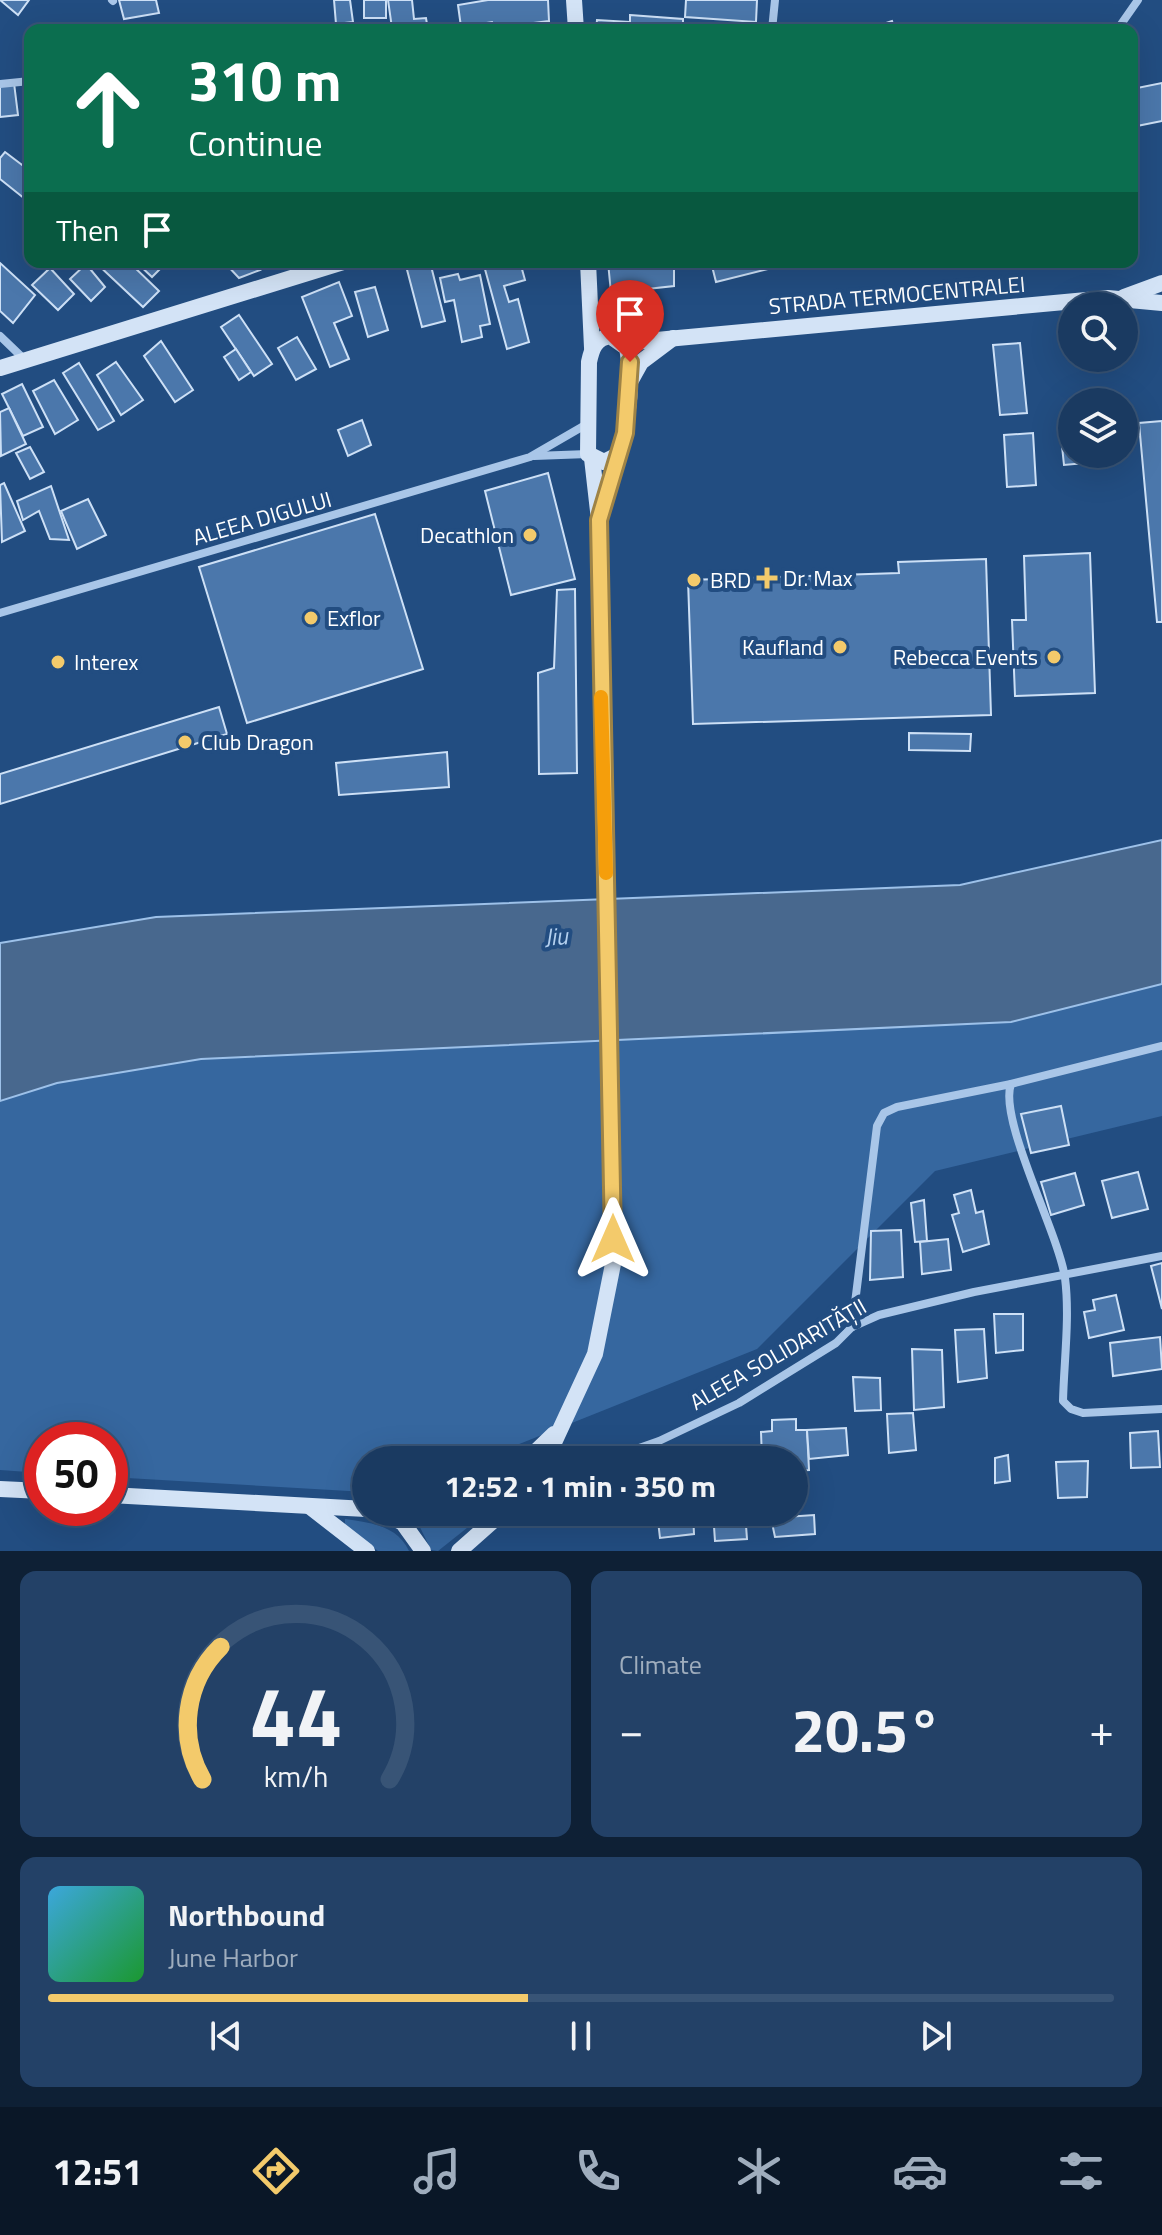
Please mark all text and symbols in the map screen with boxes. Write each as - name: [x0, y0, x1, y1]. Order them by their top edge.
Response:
- text: 310 m: [188, 38, 341, 123]
- icon: ahead: [56, 56, 160, 160]
- text: Continue: [188, 115, 323, 170]
- text: Then: [56, 207, 119, 253]
- icon: arrive: [135, 208, 179, 252]
- street label: STRADA TERMOCENTRALEI: [767, 267, 1027, 323]
- pin: [596, 280, 664, 362]
- icon: arrive: [608, 292, 652, 336]
- map controls: [1058, 292, 1138, 468]
- button: search: [1058, 292, 1138, 372]
- button: layers: [1058, 388, 1138, 468]
- street label: ALEEA DIGULUI: [189, 482, 335, 554]
- place label: Decathlon: [420, 518, 514, 552]
- marker: Decathlon: [521, 526, 539, 544]
- place label: Dr. Max: [783, 561, 853, 595]
- place label: BRD: [710, 563, 751, 597]
- marker: Dr. Max: [758, 569, 776, 587]
- marker: BRD: [685, 571, 703, 589]
- place label: Exflor: [327, 601, 381, 635]
- marker: Exflor: [302, 609, 320, 627]
- place label: Kaufland: [742, 630, 824, 664]
- marker: Kaufland: [831, 638, 849, 656]
- place label: Rebecca Events: [893, 640, 1038, 674]
- place label: Interex: [74, 645, 138, 679]
- marker: Rebecca Events: [1045, 648, 1063, 666]
- marker: Interex: [49, 653, 67, 671]
- place label: Club Dragon: [201, 725, 314, 759]
- marker: Club Dragon: [176, 733, 194, 751]
- water label: Jiu: [543, 917, 571, 955]
- position arrow: [571, 1197, 655, 1281]
- street label: ALEEA SOLIDARITĂȚII: [683, 1289, 873, 1419]
- speed limit sign: 50: [24, 1422, 128, 1526]
- text: 12:52 · 1 min · 350 m: [444, 1463, 716, 1509]
- text: Climate: [619, 1645, 702, 1684]
- text: 44: [249, 1652, 342, 1778]
- text: 20.5°: [792, 1684, 941, 1775]
- text: −: [619, 1696, 644, 1763]
- text: +: [1089, 1696, 1114, 1763]
- text: km/h: [263, 1755, 328, 1798]
- text: Northbound: [168, 1892, 325, 1938]
- text: June Harbor: [168, 1938, 298, 1977]
- icon: previous: [204, 2014, 248, 2058]
- icon: pause: [559, 2014, 603, 2058]
- icon: next: [914, 2014, 958, 2058]
- icon: directions: [248, 2143, 304, 2199]
- icon: music: [409, 2143, 465, 2199]
- icon: phone: [570, 2143, 626, 2199]
- icon: climate: [731, 2143, 787, 2199]
- icon: car: [892, 2143, 948, 2199]
- icon: filters: [1053, 2143, 1109, 2199]
- text: 12:51: [53, 2144, 142, 2199]

